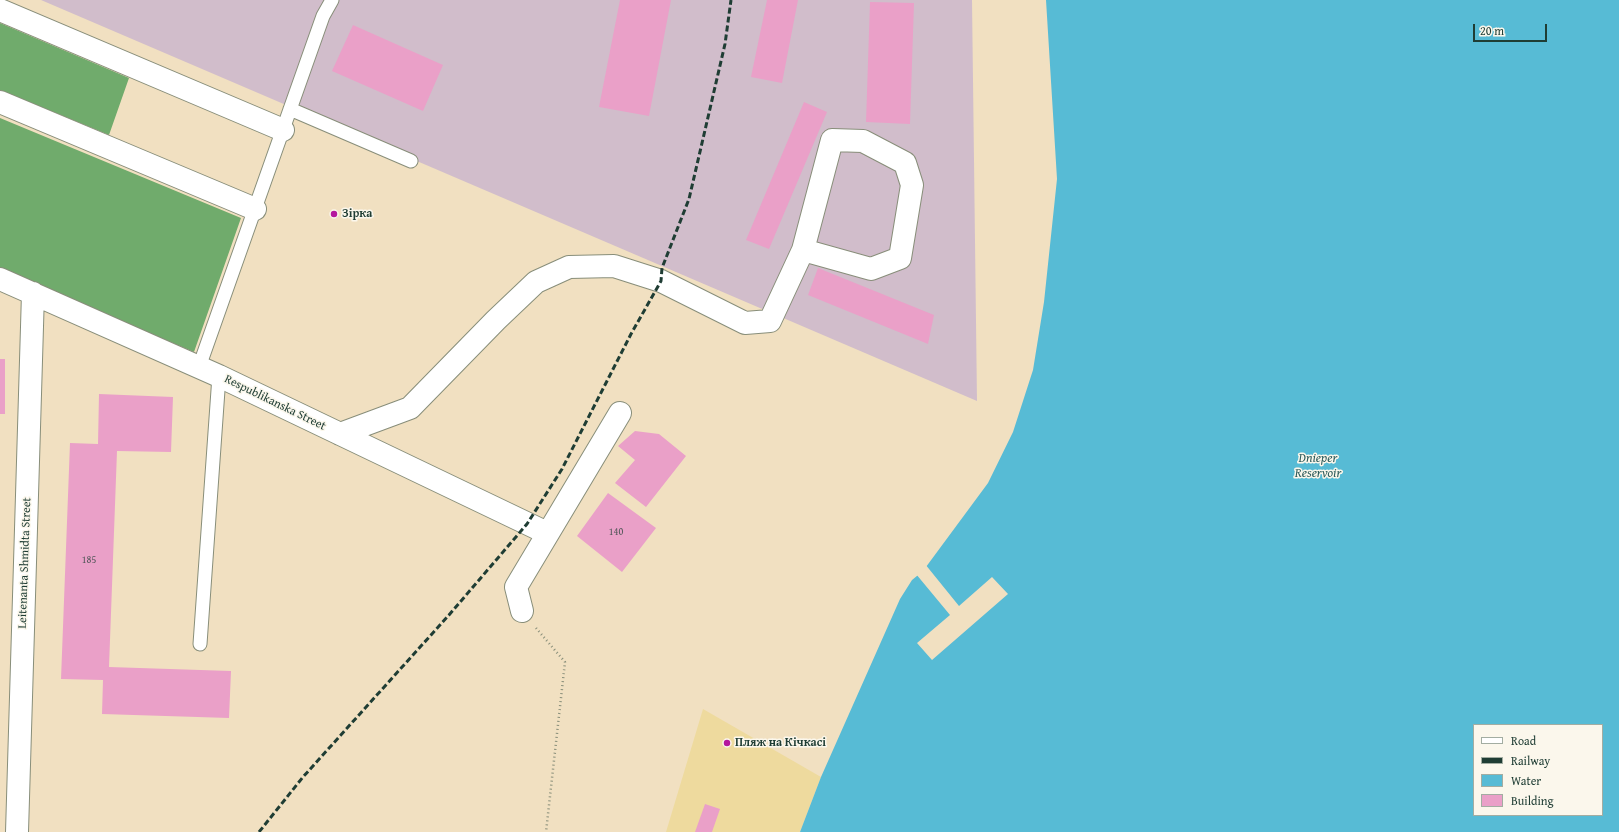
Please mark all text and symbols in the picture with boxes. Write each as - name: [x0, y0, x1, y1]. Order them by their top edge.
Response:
- scale bar: [1475, 16, 1549, 42]
- text: 20 m: [1480, 22, 1504, 39]
- place label: Зірка: [342, 207, 372, 221]
- marker: Зірка: [329, 209, 339, 219]
- street label: Respublikanska Street: [222, 372, 328, 434]
- water label: Dnieper Reservoir: [1295, 451, 1341, 482]
- street label: Leitenanta Shmidta Street: [16, 497, 34, 629]
- house number: 140: [609, 526, 623, 538]
- house number: 185: [82, 554, 96, 566]
- legend: [1473, 724, 1603, 816]
- text: Road: [1511, 732, 1536, 749]
- place label: Пляж на Кічкасі: [735, 736, 826, 750]
- marker: Пляж на Кічкасі: [722, 738, 732, 748]
- text: Railway: [1511, 752, 1550, 769]
- text: Water: [1511, 772, 1541, 789]
- text: Building: [1511, 792, 1554, 809]

